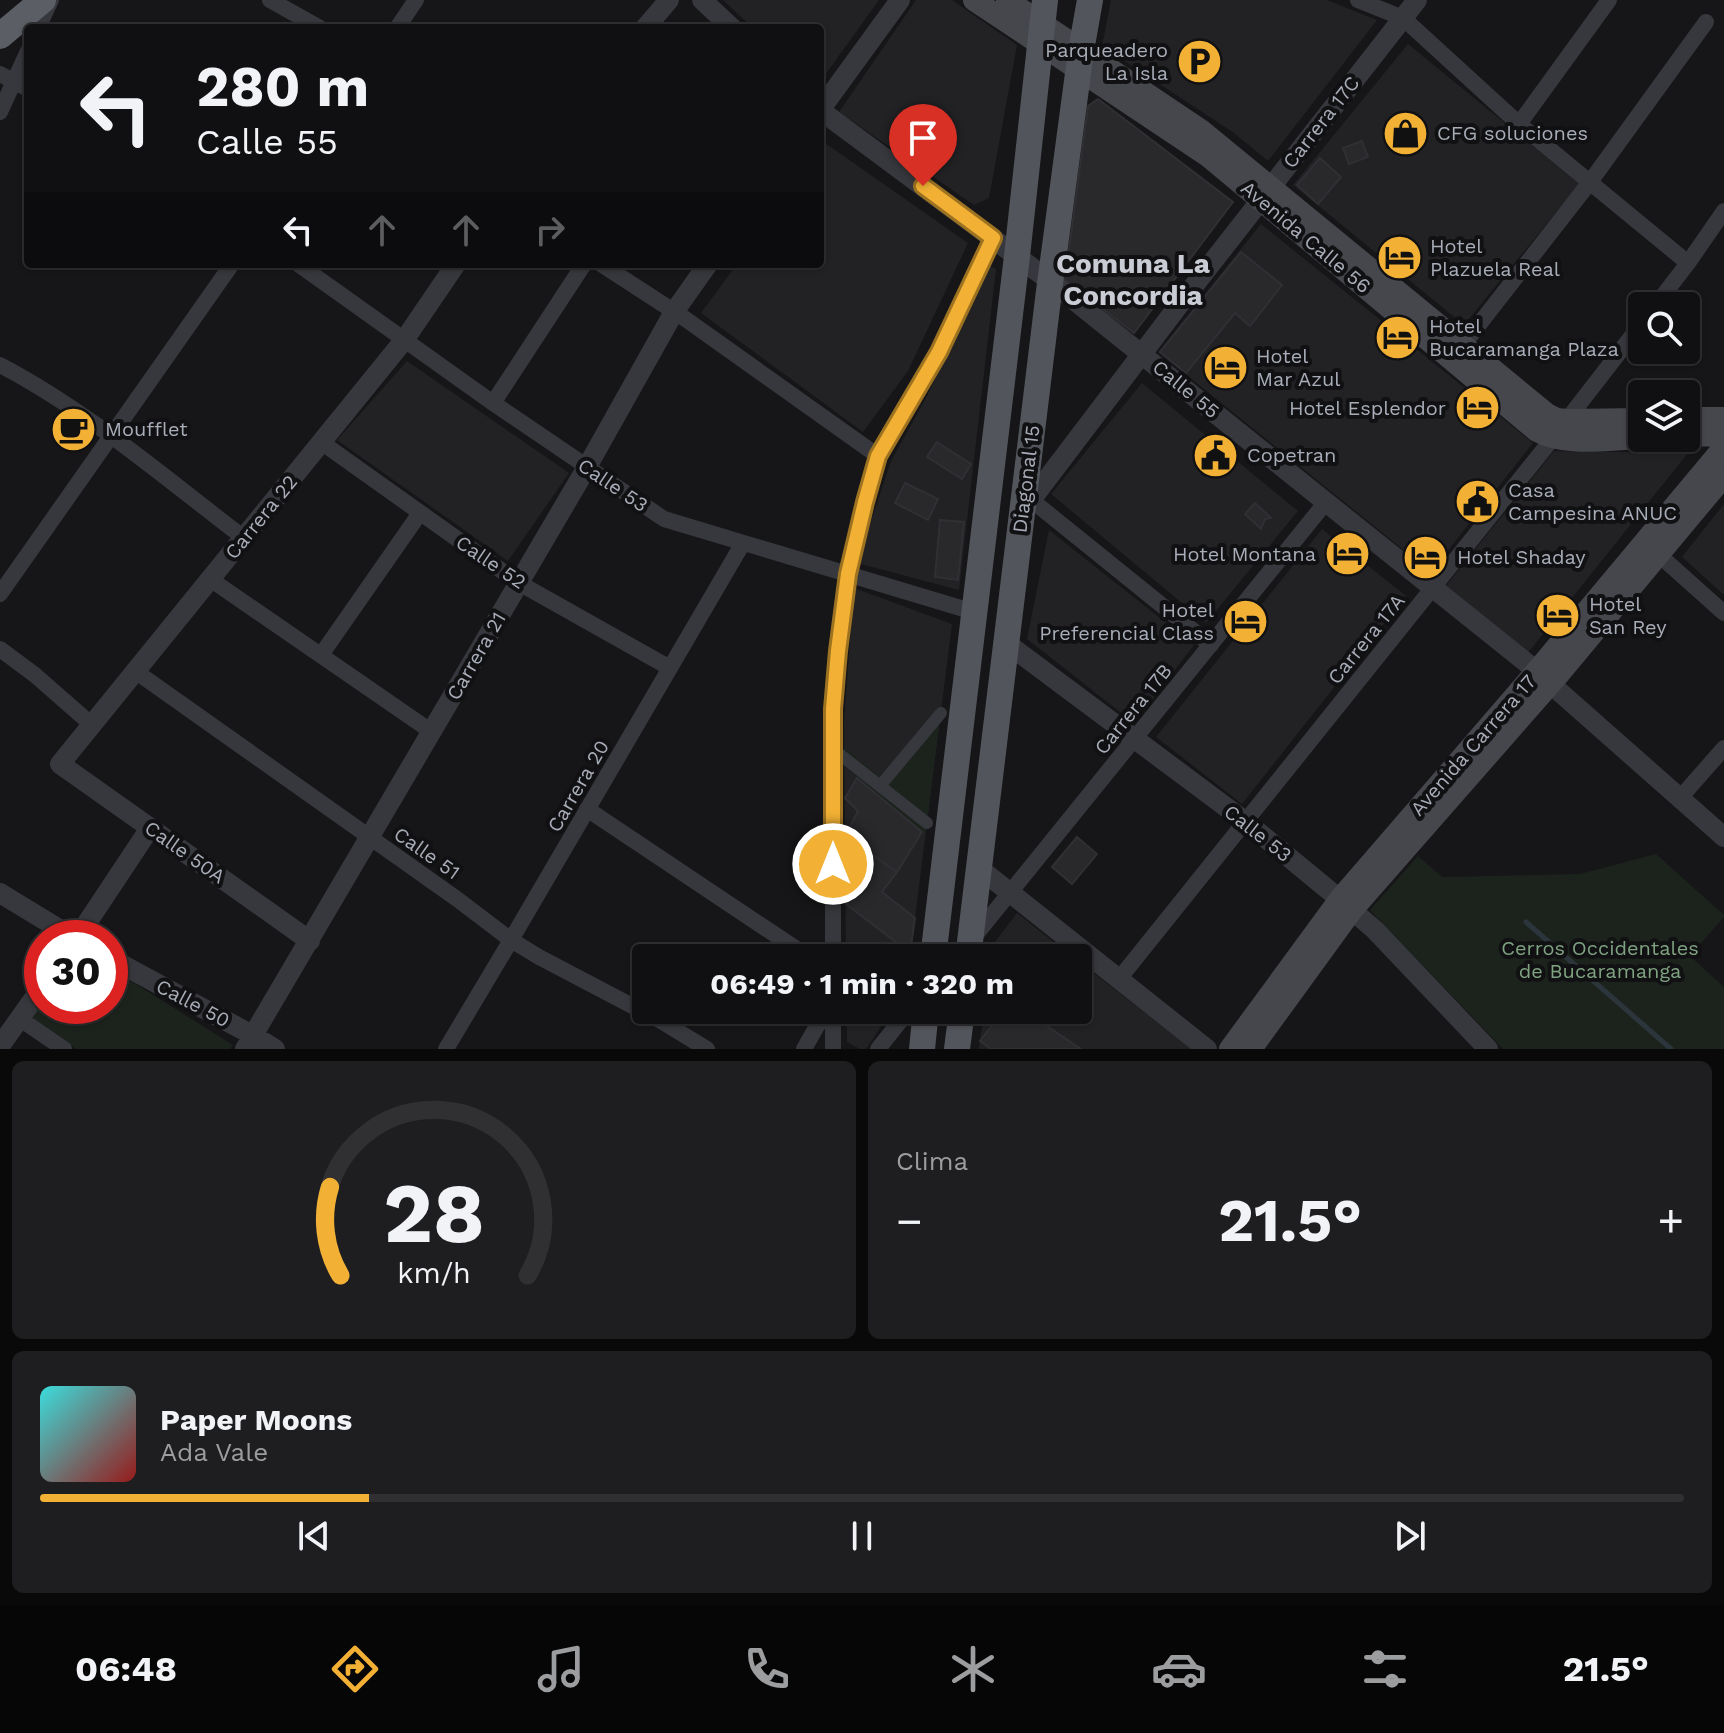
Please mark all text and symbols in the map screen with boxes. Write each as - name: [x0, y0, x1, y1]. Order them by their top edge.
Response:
- parking icon: Parqueadero La Isla: [1175, 37, 1223, 85]
- place label: Parqueadero La Isla: [1045, 38, 1168, 85]
- text: 280 m: [196, 54, 369, 120]
- icon: left: [64, 56, 168, 160]
- street label: Carrera 17C: [1278, 71, 1364, 173]
- pin: [889, 104, 957, 186]
- shop icon: CFG soluciones: [1382, 109, 1430, 157]
- icon: arrive: [901, 116, 945, 160]
- text: Calle 55: [196, 121, 338, 163]
- place label: CFG soluciones: [1437, 121, 1588, 145]
- street label: Avenida Calle 56: [1236, 176, 1376, 298]
- icon: left: [276, 208, 320, 252]
- icon: ahead: [360, 208, 404, 252]
- icon: ahead: [444, 208, 488, 252]
- icon: right: [528, 208, 572, 252]
- hotel icon: Hotel Plazuela Real: [1375, 234, 1423, 282]
- place label: Hotel Plazuela Real: [1430, 234, 1560, 281]
- district label: Comuna La Concordia: [1056, 247, 1211, 312]
- map controls: [1628, 292, 1700, 452]
- button: search: [1628, 292, 1700, 364]
- hotel icon: Hotel Bucaramanga Plaza: [1374, 313, 1422, 361]
- place label: Hotel Bucaramanga Plaza: [1429, 314, 1619, 361]
- hotel icon: Hotel Mar Azul: [1201, 343, 1249, 391]
- place label: Hotel Mar Azul: [1256, 344, 1340, 391]
- street label: Calle 55: [1148, 355, 1224, 423]
- button: layers: [1628, 380, 1700, 452]
- hotel icon: Hotel Esplendor: [1453, 384, 1501, 432]
- place label: Hotel Esplendor: [1289, 396, 1446, 420]
- cafe icon: Moufflet: [50, 405, 98, 453]
- place label: Moufflet: [105, 417, 188, 441]
- street label: Diagonal 15: [1007, 424, 1045, 534]
- public building icon: Copetran: [1192, 431, 1240, 479]
- place label: Copetran: [1247, 443, 1336, 467]
- street label: Calle 53: [574, 453, 652, 517]
- street label: Carrera 22: [220, 470, 302, 564]
- public building icon: Casa Campesina ANUC: [1453, 478, 1501, 526]
- place label: Casa Campesina ANUC: [1508, 478, 1677, 525]
- street label: Calle 52: [452, 530, 530, 594]
- hotel icon: Hotel Montana: [1323, 530, 1371, 578]
- hotel icon: Hotel Shaday: [1402, 533, 1450, 581]
- place label: Hotel Montana: [1173, 542, 1316, 566]
- place label: Hotel Shaday: [1457, 545, 1586, 569]
- street label: Carrera 17A: [1322, 589, 1410, 689]
- hotel icon: Hotel San Rey: [1534, 592, 1582, 640]
- place label: Hotel San Rey: [1589, 592, 1667, 639]
- place label: Hotel Preferencial Class: [1039, 598, 1214, 645]
- hotel icon: Hotel Preferencial Class: [1221, 598, 1269, 646]
- street label: Carrera 21: [441, 608, 511, 704]
- street label: Carrera 17B: [1089, 659, 1177, 759]
- street label: Avenida Carrera 17: [1405, 670, 1541, 820]
- street label: Carrera 20: [542, 736, 614, 836]
- street label: Calle 53: [1220, 799, 1296, 867]
- street label: Calle 50A: [140, 816, 230, 888]
- street label: Calle 51: [389, 822, 465, 884]
- position arrow: [791, 822, 875, 906]
- speed limit sign: 30: [24, 920, 128, 1024]
- park label: Cerros Occidentales de Bucaramanga: [1501, 936, 1699, 983]
- text: 06:49 · 1 min · 320 m: [710, 966, 1014, 1001]
- street label: Calle 50: [152, 974, 234, 1032]
- text: Clima: [896, 1146, 968, 1176]
- text: 28: [383, 1165, 485, 1262]
- text: 21.5°: [1218, 1185, 1362, 1256]
- text: −: [896, 1195, 923, 1247]
- text: +: [1657, 1195, 1684, 1247]
- text: km/h: [397, 1256, 471, 1290]
- text: Paper Moons: [160, 1402, 352, 1437]
- text: Ada Vale: [160, 1437, 268, 1467]
- icon: previous: [292, 1514, 336, 1558]
- icon: pause: [840, 1514, 884, 1558]
- icon: next: [1388, 1514, 1432, 1558]
- icon: directions: [327, 1641, 383, 1697]
- icon: music: [533, 1641, 589, 1697]
- icon: phone: [739, 1641, 795, 1697]
- icon: climate: [945, 1641, 1001, 1697]
- icon: car: [1151, 1641, 1207, 1697]
- icon: filters: [1357, 1641, 1413, 1697]
- text: 06:48: [75, 1648, 177, 1690]
- text: 21.5°: [1563, 1648, 1649, 1690]

